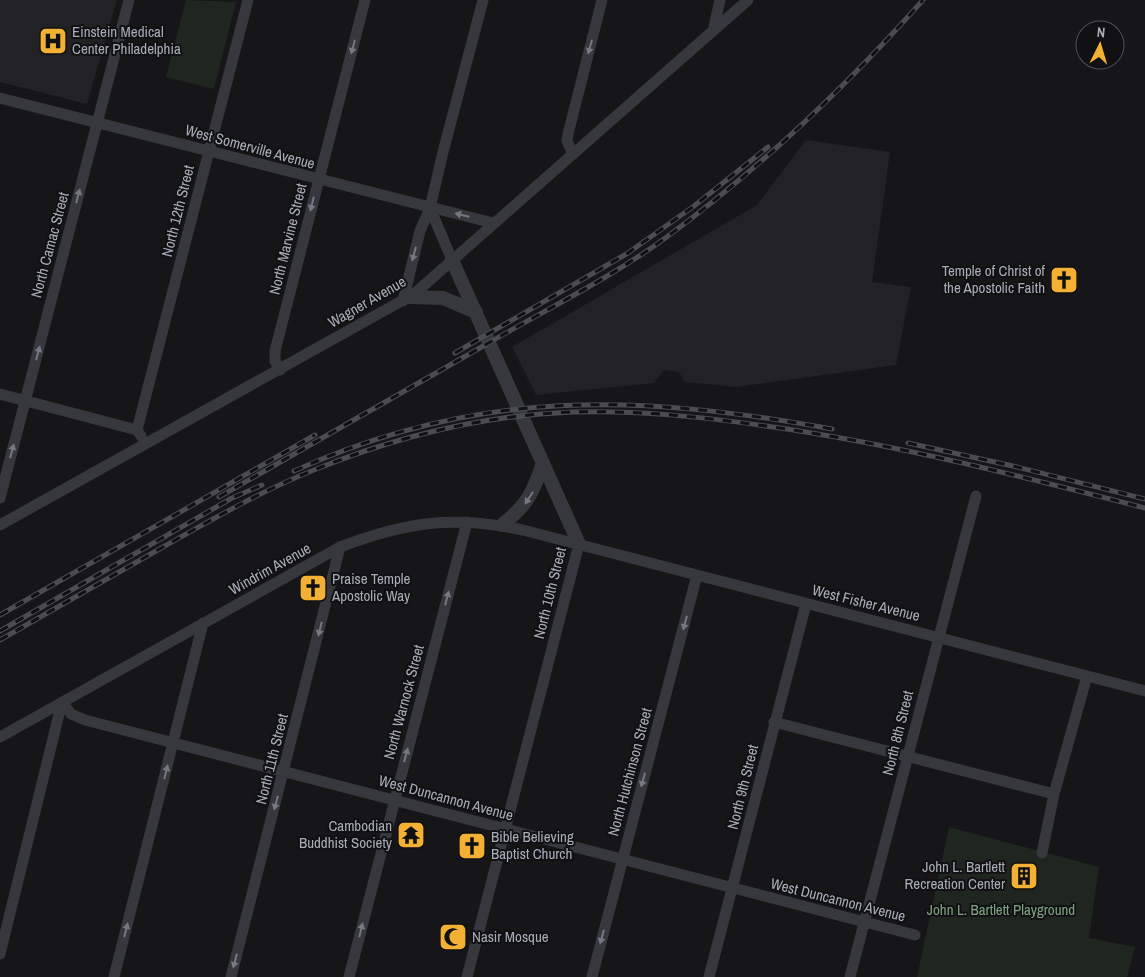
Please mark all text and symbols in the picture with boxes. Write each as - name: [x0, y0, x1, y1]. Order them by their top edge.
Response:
- north arrow: [1075, 20, 1125, 70]
- place label: Einstein Medical Center Philadelphia: [72, 21, 181, 59]
- text: N: [1096, 23, 1106, 41]
- hospital icon: Einstein Medical Center Philadelphia: [38, 26, 68, 56]
- one-way arrow: [349, 40, 357, 55]
- one-way arrow: [585, 40, 593, 55]
- street label: West Somerville Avenue: [183, 119, 318, 174]
- street label: North 12th Street: [156, 162, 199, 259]
- street label: North Marvine Street: [264, 180, 312, 297]
- street label: North Camac Street: [25, 189, 74, 300]
- one-way arrow: [75, 189, 83, 204]
- one-way arrow: [308, 197, 316, 212]
- one-way arrow: [454, 211, 469, 219]
- one-way arrow: [410, 246, 418, 261]
- place label: Temple of Christ of the Apostolic Faith: [942, 260, 1046, 298]
- church icon: Temple of Christ of the Apostolic Faith: [1049, 265, 1079, 295]
- street label: Wagner Avenue: [324, 271, 410, 332]
- one-way arrow: [34, 346, 42, 361]
- one-way arrow: [8, 444, 16, 459]
- one-way arrow: [524, 492, 534, 505]
- street label: Windrim Avenue: [225, 537, 315, 600]
- street label: North 10th Street: [528, 544, 571, 641]
- place label: Praise Temple Apostolic Way: [331, 568, 411, 606]
- church icon: Praise Temple Apostolic Way: [298, 573, 328, 603]
- street label: West Fisher Avenue: [810, 579, 922, 626]
- one-way arrow: [443, 591, 451, 606]
- one-way arrow: [681, 615, 689, 630]
- one-way arrow: [316, 621, 324, 636]
- street label: North Warnock Street: [378, 642, 429, 761]
- street label: North 8th Street: [877, 688, 918, 778]
- street label: North Hutchinson Street: [602, 705, 657, 838]
- street label: North 11th Street: [250, 711, 293, 806]
- street label: North 9th Street: [722, 742, 763, 832]
- one-way arrow: [402, 748, 410, 763]
- one-way arrow: [162, 765, 170, 780]
- street label: West Duncannon Avenue: [377, 769, 516, 826]
- one-way arrow: [639, 772, 647, 787]
- one-way arrow: [272, 796, 280, 811]
- place label: Cambodian Buddhist Society: [299, 815, 393, 853]
- temple icon: Cambodian Buddhist Society: [396, 820, 426, 850]
- place label: Bible Believing Baptist Church: [491, 826, 574, 864]
- church icon: Bible Believing Baptist Church: [457, 831, 487, 861]
- place label: John L. Bartlett Recreation Center: [904, 856, 1006, 894]
- building icon: John L. Bartlett Recreation Center: [1009, 861, 1039, 891]
- street label: West Duncannon Avenue: [768, 873, 908, 926]
- park label: John L. Bartlett Playground: [927, 899, 1075, 920]
- one-way arrow: [122, 922, 130, 937]
- one-way arrow: [357, 922, 365, 937]
- mosque icon: Nasir Mosque: [438, 922, 468, 952]
- place label: Nasir Mosque: [472, 926, 549, 947]
- one-way arrow: [598, 930, 606, 945]
- one-way arrow: [231, 953, 239, 968]

